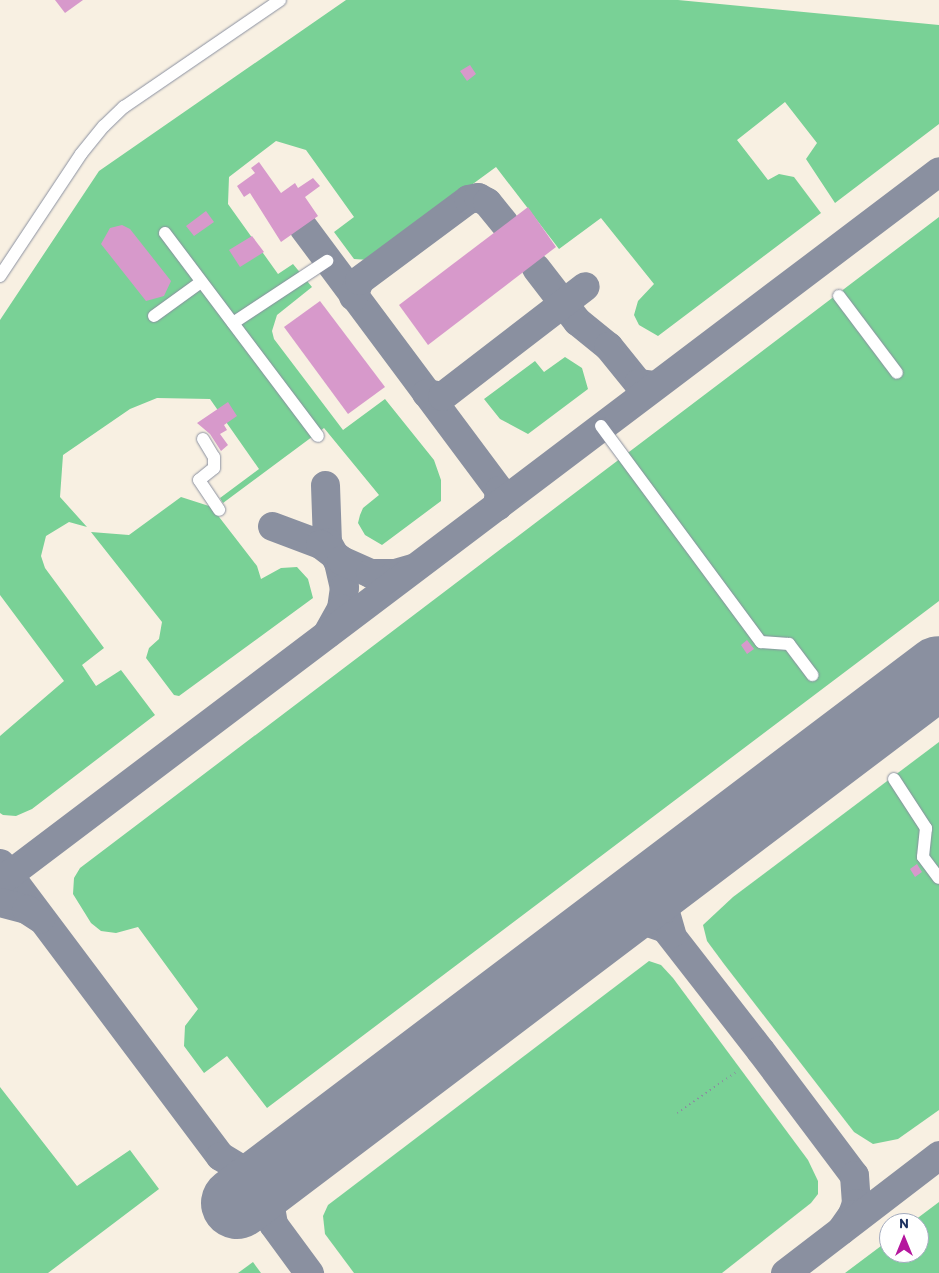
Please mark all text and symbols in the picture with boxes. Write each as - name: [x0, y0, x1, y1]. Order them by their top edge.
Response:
- north arrow: [879, 1213, 929, 1263]
- text: N: [899, 1215, 909, 1232]

